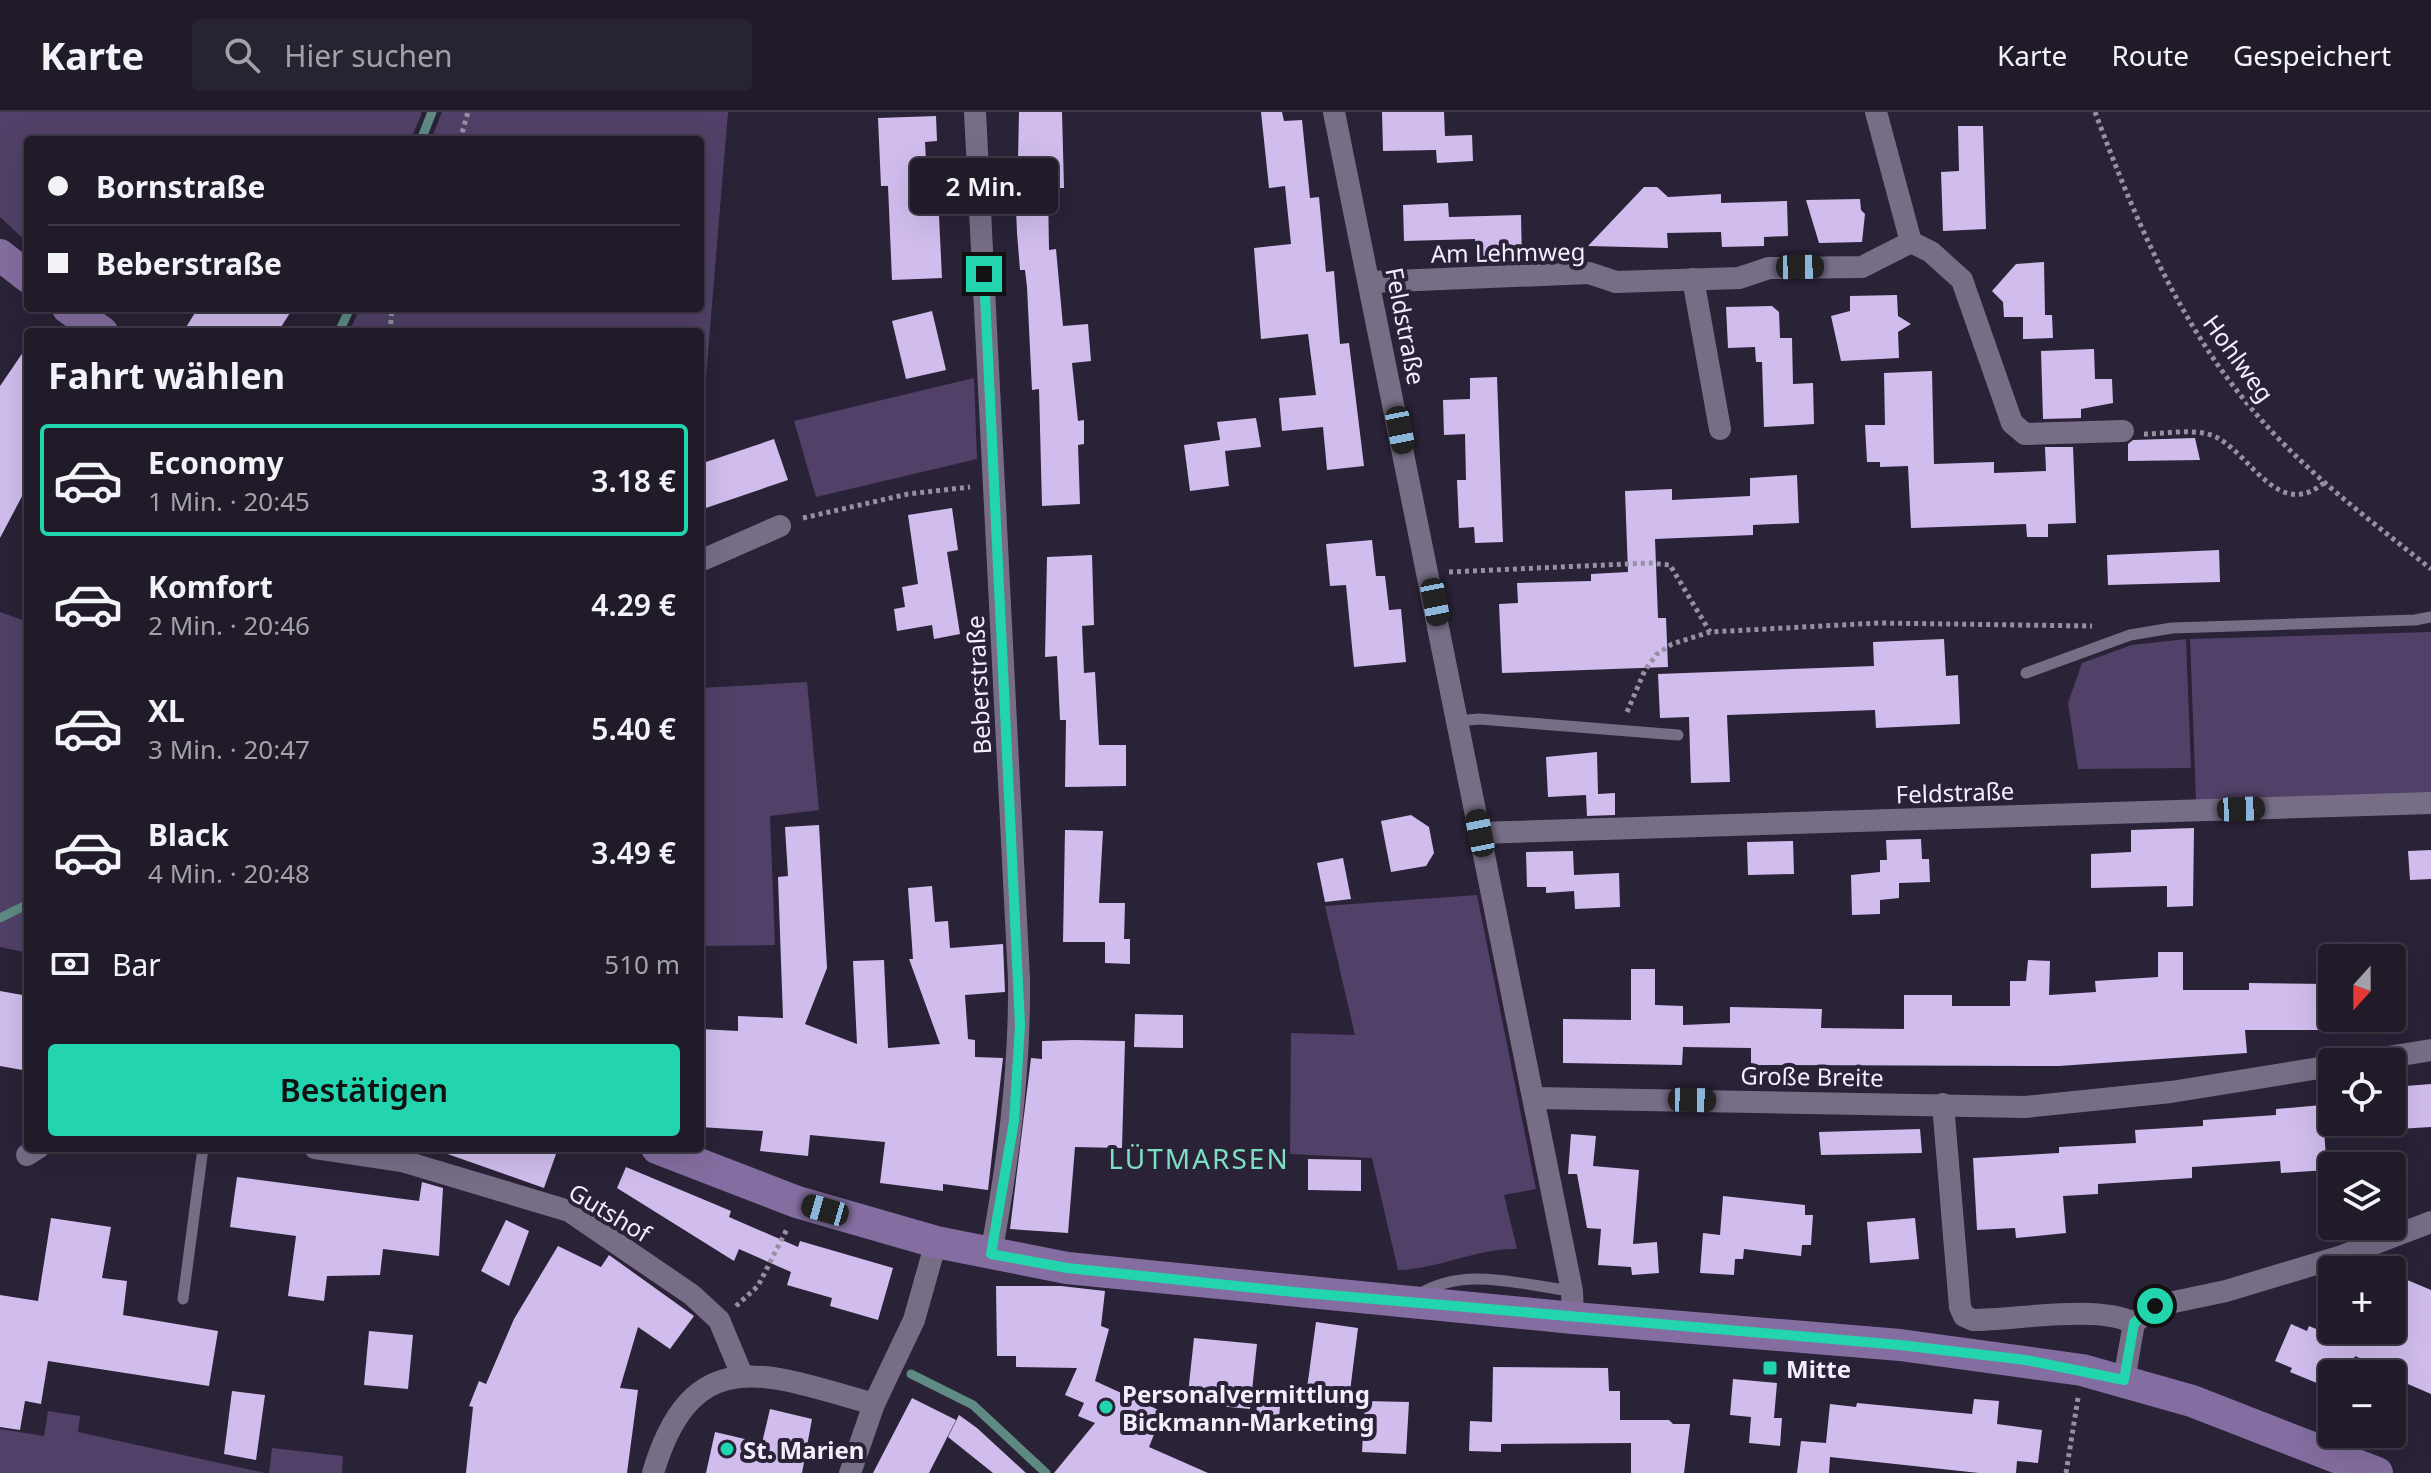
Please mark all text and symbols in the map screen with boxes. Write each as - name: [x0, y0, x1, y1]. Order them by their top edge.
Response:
- search box: [192, 19, 752, 91]
- text: Karte: [40, 29, 144, 81]
- icon: search: [220, 33, 264, 77]
- text: Hier suchen: [284, 35, 453, 76]
- text: Karte: [1997, 36, 2067, 74]
- text: Route: [2111, 36, 2189, 74]
- text: Gespeichert: [2233, 36, 2391, 74]
- callout: 2 Min.: [910, 158, 1058, 214]
- text: Bornstraße: [96, 166, 266, 207]
- text: 2 Min.: [946, 168, 1022, 204]
- street label: Am Lehmweg: [1430, 234, 1586, 270]
- text: Beberstraße: [96, 243, 282, 284]
- car: [1776, 255, 1824, 279]
- route end: [966, 256, 1002, 292]
- street label: Feldstraße: [1378, 265, 1434, 387]
- street label: Hohlweg: [2196, 308, 2282, 408]
- text: Fahrt wählen: [48, 351, 285, 400]
- car: [1384, 404, 1416, 456]
- text: Economy: [148, 442, 284, 483]
- icon: car: [52, 444, 124, 516]
- text: 3.18 €: [591, 460, 676, 501]
- text: 1 Min. · 20:45: [148, 483, 310, 519]
- text: Komfort: [148, 566, 273, 607]
- icon: car: [52, 568, 124, 640]
- car: [1419, 576, 1451, 628]
- text: 4.29 €: [591, 584, 676, 625]
- text: 2 Min. · 20:46: [148, 607, 310, 643]
- street label: Beberstraße: [958, 615, 998, 755]
- text: XL: [148, 690, 185, 731]
- icon: car: [52, 692, 124, 764]
- text: 5.40 €: [591, 708, 676, 749]
- text: 3 Min. · 20:47: [148, 731, 310, 767]
- street label: Feldstraße: [1895, 773, 2015, 811]
- car: [2217, 796, 2265, 822]
- car: [1464, 807, 1496, 859]
- text: Black: [148, 814, 229, 855]
- icon: car: [52, 816, 124, 888]
- text: 3.49 €: [591, 832, 676, 873]
- text: 4 Min. · 20:48: [148, 855, 310, 891]
- icon: cash: [48, 942, 92, 986]
- text: Bar: [112, 944, 161, 985]
- north arrow: [2318, 944, 2406, 1032]
- map controls: [2318, 944, 2406, 1448]
- text: 510 m: [604, 946, 680, 982]
- button: Bestätigen: [48, 1044, 680, 1136]
- button: locate: [2318, 1048, 2406, 1136]
- street label: Große Breite: [1740, 1058, 1884, 1094]
- car: [1668, 1088, 1716, 1112]
- district label: LÜTMARSEN: [1108, 1139, 1290, 1177]
- button: layers: [2318, 1152, 2406, 1240]
- street label: Gutshof: [563, 1175, 659, 1250]
- car: [799, 1192, 851, 1228]
- button: +: [2318, 1256, 2406, 1344]
- route start: [2137, 1288, 2173, 1324]
- place label: Mitte: [1786, 1352, 1851, 1385]
- marker: Mitte: [1761, 1359, 1779, 1377]
- button: −: [2318, 1360, 2406, 1448]
- place label: Personalvermittlung Bickmann-Marketing: [1122, 1377, 1374, 1438]
- marker: Personalvermittlung Bickmann-Marketing: [1097, 1398, 1115, 1416]
- place label: St. Marien: [743, 1433, 864, 1466]
- marker: St. Marien: [718, 1440, 736, 1458]

